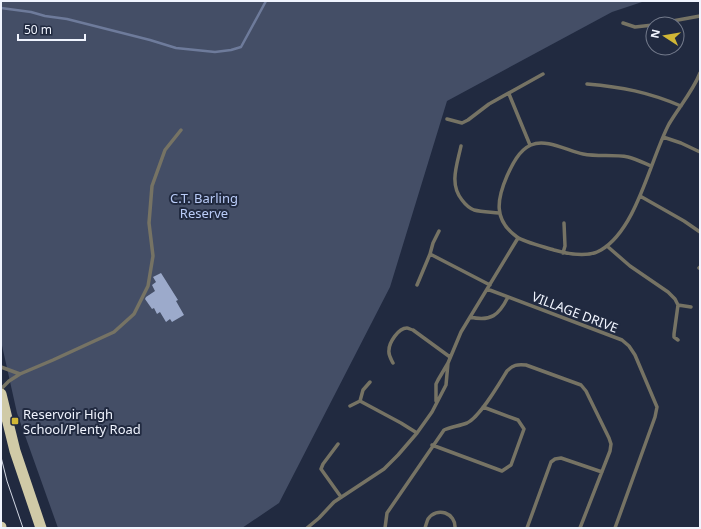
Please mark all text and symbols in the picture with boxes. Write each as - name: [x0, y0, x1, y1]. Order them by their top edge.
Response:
- scale bar: [18, 16, 85, 42]
- north arrow: [645, 16, 685, 56]
- text: 50 m: [24, 21, 52, 38]
- text: N: [646, 28, 663, 40]
- park label: C.T. Barling Reserve: [170, 189, 238, 222]
- street label: VILLAGE DRIVE: [529, 287, 621, 337]
- place label: Reservoir High School/Plenty Road: [23, 405, 141, 438]
- marker: Reservoir High School/Plenty Road: [10, 416, 20, 426]

